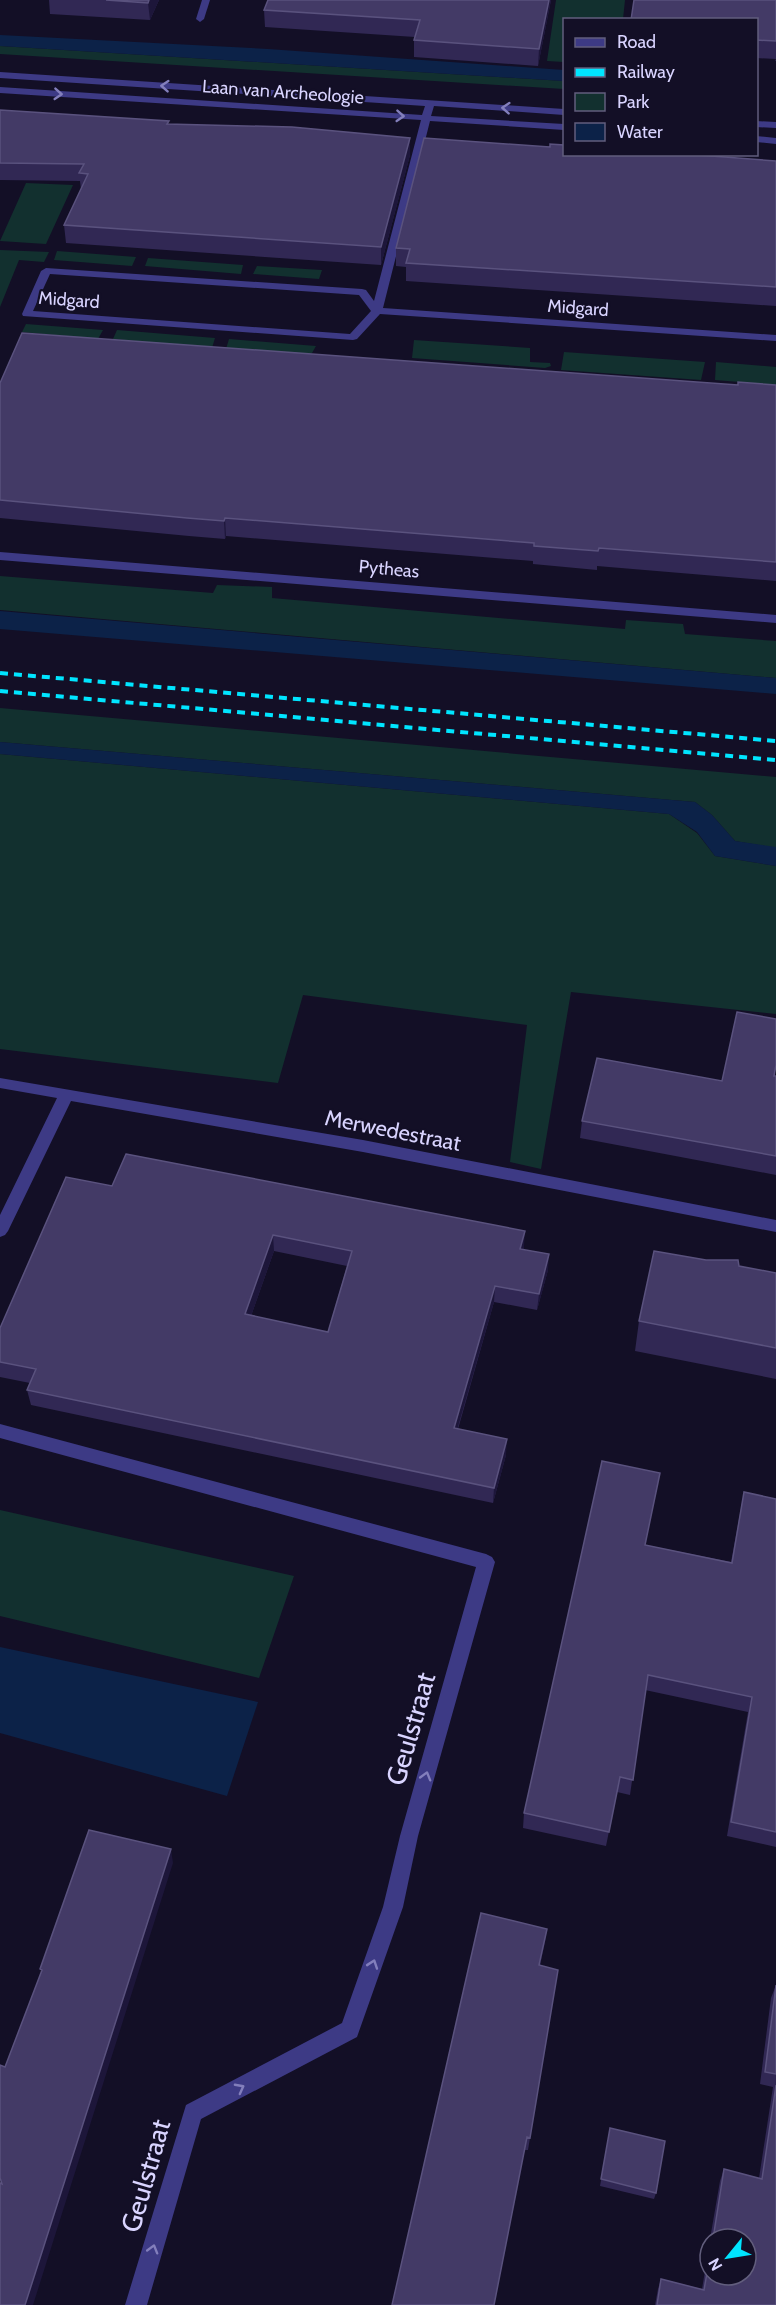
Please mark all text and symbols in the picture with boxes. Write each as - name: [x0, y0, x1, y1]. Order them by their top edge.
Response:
- legend: [563, 18, 758, 156]
- text: Road: [617, 31, 656, 53]
- text: Railway: [617, 61, 675, 83]
- street label: Laan van Archeologie: [201, 75, 365, 109]
- one-way arrow: [160, 79, 169, 92]
- one-way arrow: [54, 87, 63, 100]
- text: Park: [617, 91, 650, 113]
- one-way arrow: [502, 101, 511, 114]
- one-way arrow: [395, 110, 404, 123]
- text: Water: [617, 121, 663, 143]
- street label: Midgard: [38, 287, 100, 313]
- street label: Midgard: [547, 295, 609, 321]
- street label: Pytheas: [358, 555, 420, 583]
- street label: Merwedestraat: [323, 1104, 464, 1157]
- street label: Geulstraat: [379, 1669, 442, 1789]
- one-way arrow: [419, 1771, 431, 1782]
- one-way arrow: [366, 1959, 379, 1970]
- one-way arrow: [233, 2084, 244, 2095]
- street label: Geulstraat: [114, 2116, 177, 2236]
- north arrow: [698, 2227, 758, 2287]
- one-way arrow: [146, 2244, 158, 2255]
- text: N: [704, 2255, 726, 2274]

